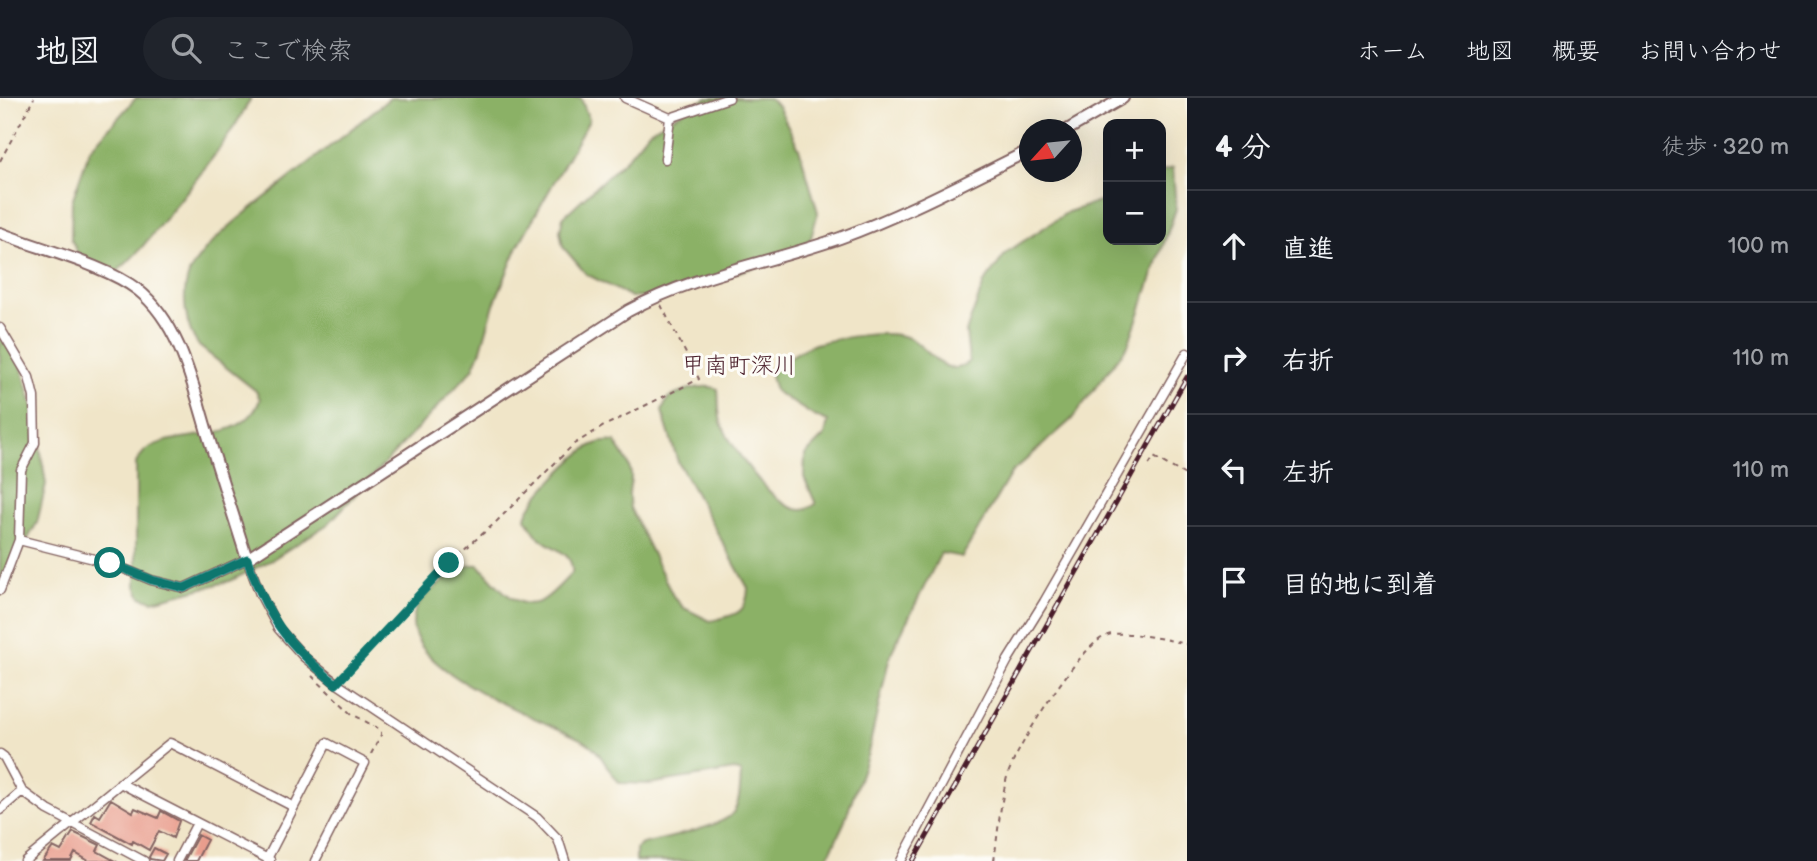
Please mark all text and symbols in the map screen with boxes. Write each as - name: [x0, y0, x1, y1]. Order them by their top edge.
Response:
- search box: [143, 17, 633, 80]
- icon: search: [167, 29, 205, 67]
- text: 地図: [35, 32, 101, 72]
- text: ここで検索: [223, 36, 353, 67]
- text: ホーム: [1357, 37, 1428, 66]
- text: 地図: [1466, 37, 1514, 66]
- text: 概要: [1552, 37, 1600, 66]
- text: お問い合わせ: [1638, 37, 1782, 66]
- north arrow: [1019, 119, 1082, 182]
- map controls: [1103, 119, 1166, 245]
- button: +: [1103, 119, 1166, 182]
- text: 4 分: [1215, 130, 1271, 166]
- text: 徒歩 · 320 m: [1662, 133, 1789, 161]
- button: −: [1103, 182, 1166, 245]
- icon: ahead: [1215, 227, 1253, 265]
- text: 100 m: [1728, 232, 1789, 260]
- text: 直進: [1282, 234, 1334, 265]
- icon: right: [1215, 339, 1253, 377]
- text: 110 m: [1732, 344, 1789, 372]
- text: 右折: [1282, 346, 1334, 377]
- district label: 甲南町深川: [682, 352, 797, 380]
- icon: left: [1215, 451, 1253, 489]
- text: 110 m: [1732, 456, 1789, 484]
- text: 左折: [1282, 458, 1334, 489]
- route start: [94, 547, 125, 578]
- route end: [433, 547, 464, 578]
- icon: arrive: [1215, 563, 1253, 601]
- text: 目的地に到着: [1282, 570, 1438, 601]

